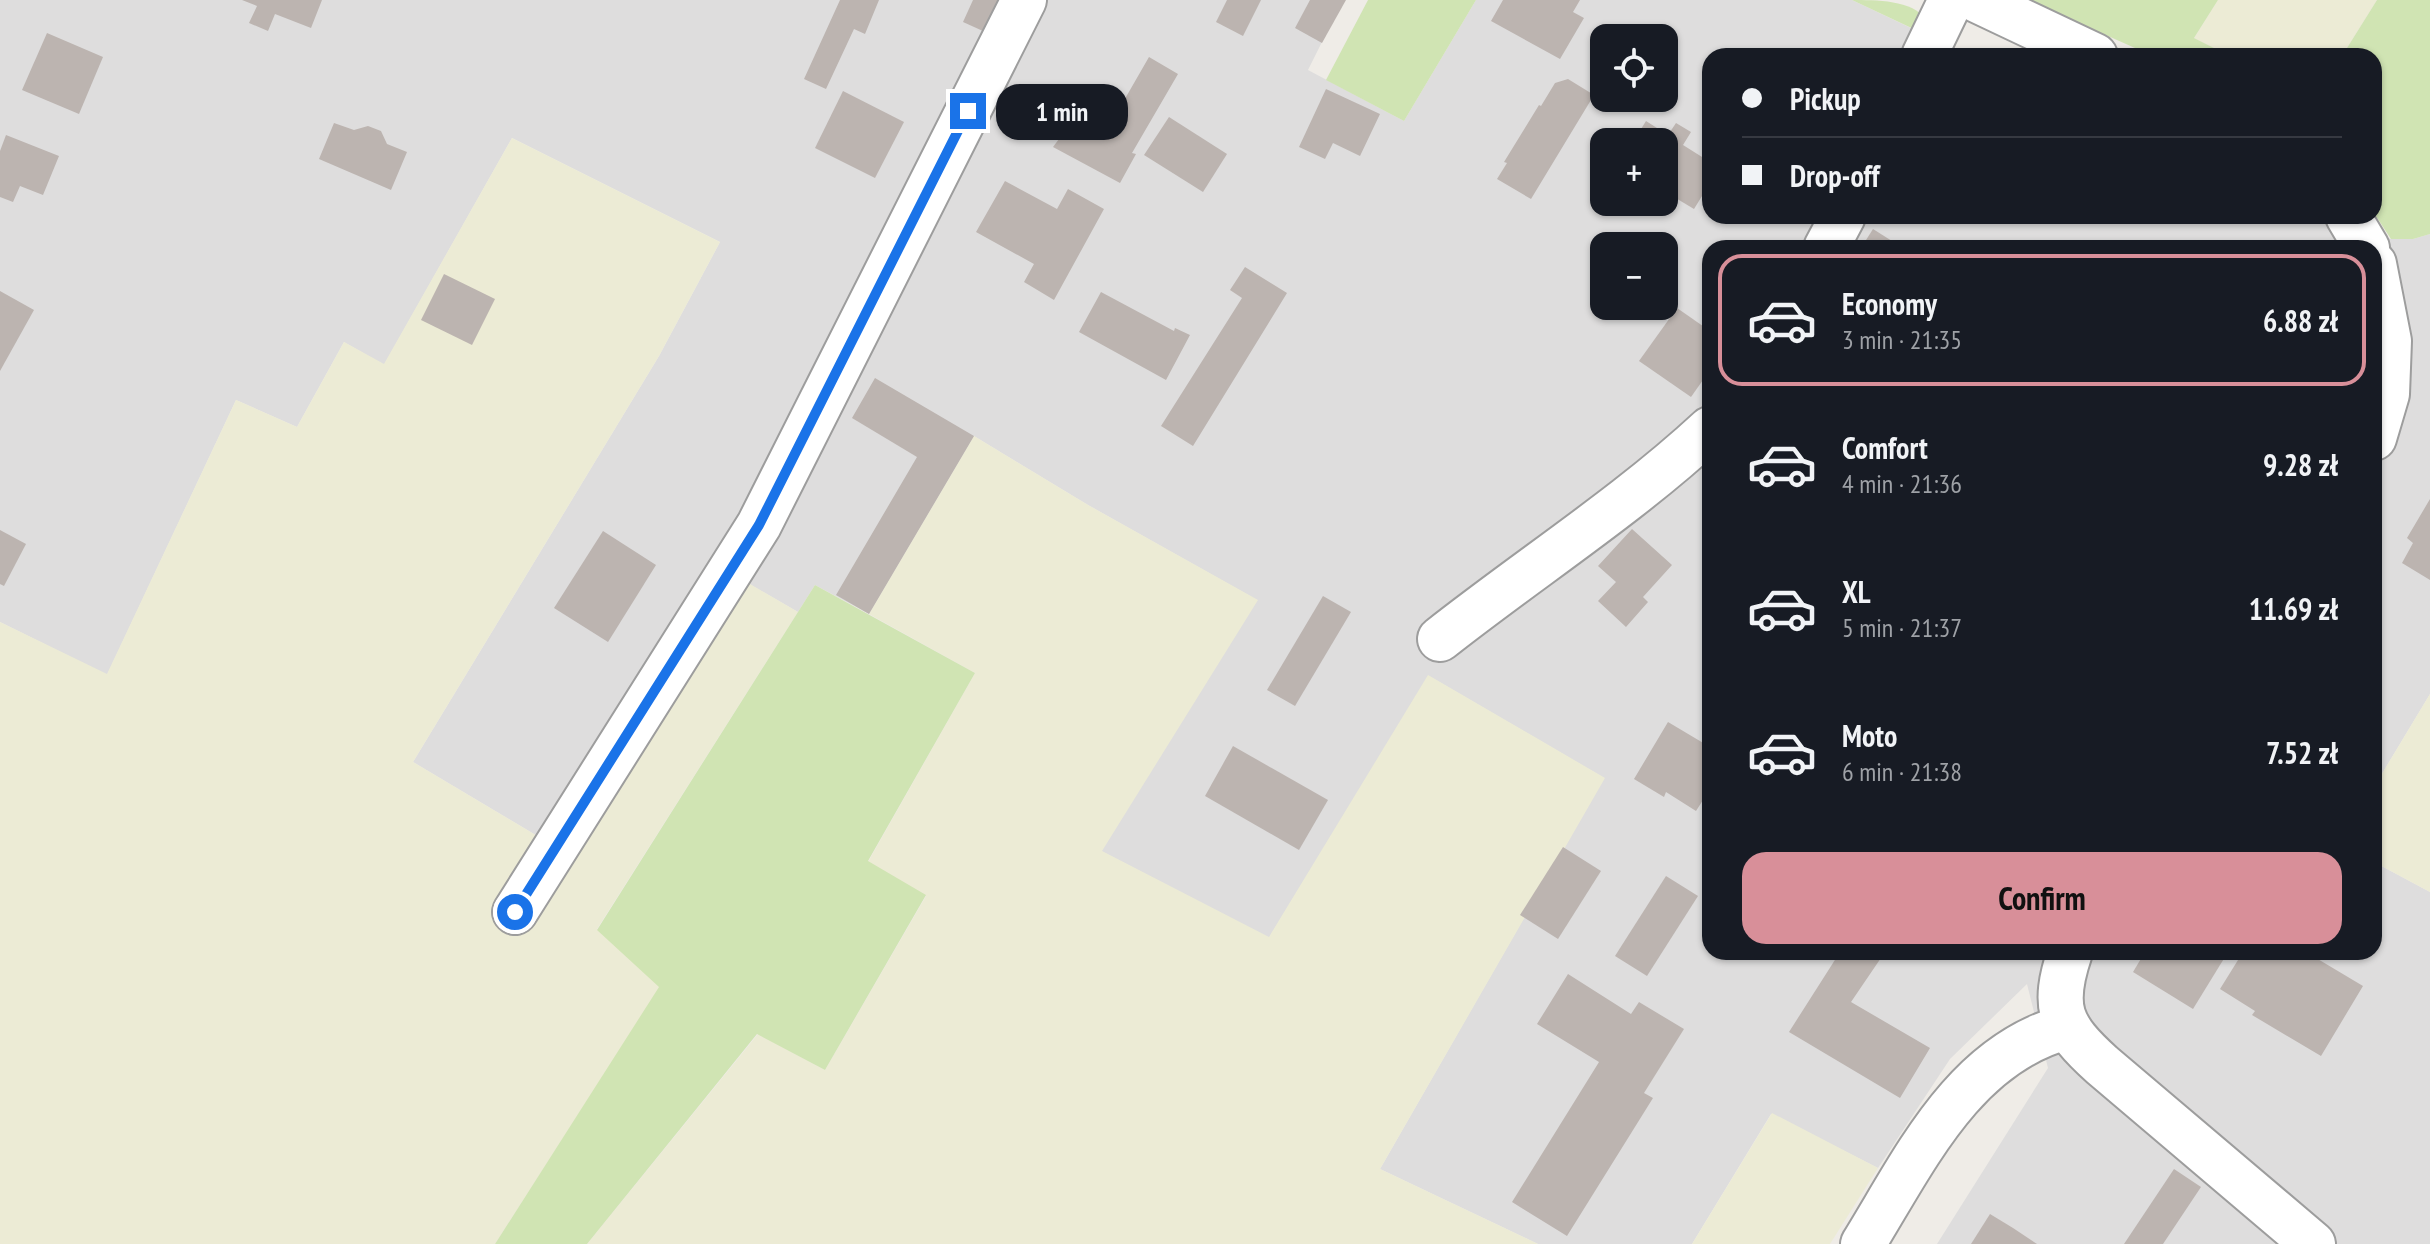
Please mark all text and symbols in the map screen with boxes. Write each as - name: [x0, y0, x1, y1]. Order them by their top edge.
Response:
- map controls: [1590, 24, 1678, 320]
- button: locate: [1590, 24, 1678, 112]
- text: Pickup: [1790, 79, 1861, 118]
- callout: 1 min: [996, 83, 1128, 139]
- route end: [950, 93, 986, 129]
- text: 1 min: [1036, 95, 1088, 128]
- button: +: [1590, 128, 1678, 216]
- text: Drop-off: [1790, 156, 1880, 195]
- button: −: [1590, 232, 1678, 320]
- icon: car: [1746, 284, 1818, 356]
- text: Economy: [1842, 284, 1937, 323]
- text: 6.88 zł: [2263, 301, 2338, 340]
- text: 3 min · 21:35: [1842, 323, 1962, 356]
- icon: car: [1746, 428, 1818, 500]
- text: Comfort: [1842, 428, 1928, 467]
- text: 9.28 zł: [2263, 445, 2338, 484]
- text: 4 min · 21:36: [1842, 467, 1962, 500]
- icon: car: [1746, 572, 1818, 644]
- text: XL: [1842, 572, 1871, 611]
- text: 11.69 zł: [2249, 589, 2338, 628]
- text: 5 min · 21:37: [1842, 611, 1962, 644]
- icon: car: [1746, 716, 1818, 788]
- text: Moto: [1842, 716, 1897, 755]
- text: 7.52 zł: [2266, 733, 2338, 772]
- text: 6 min · 21:38: [1842, 755, 1962, 788]
- button: Confirm: [1742, 852, 2342, 944]
- route start: [497, 894, 533, 930]

